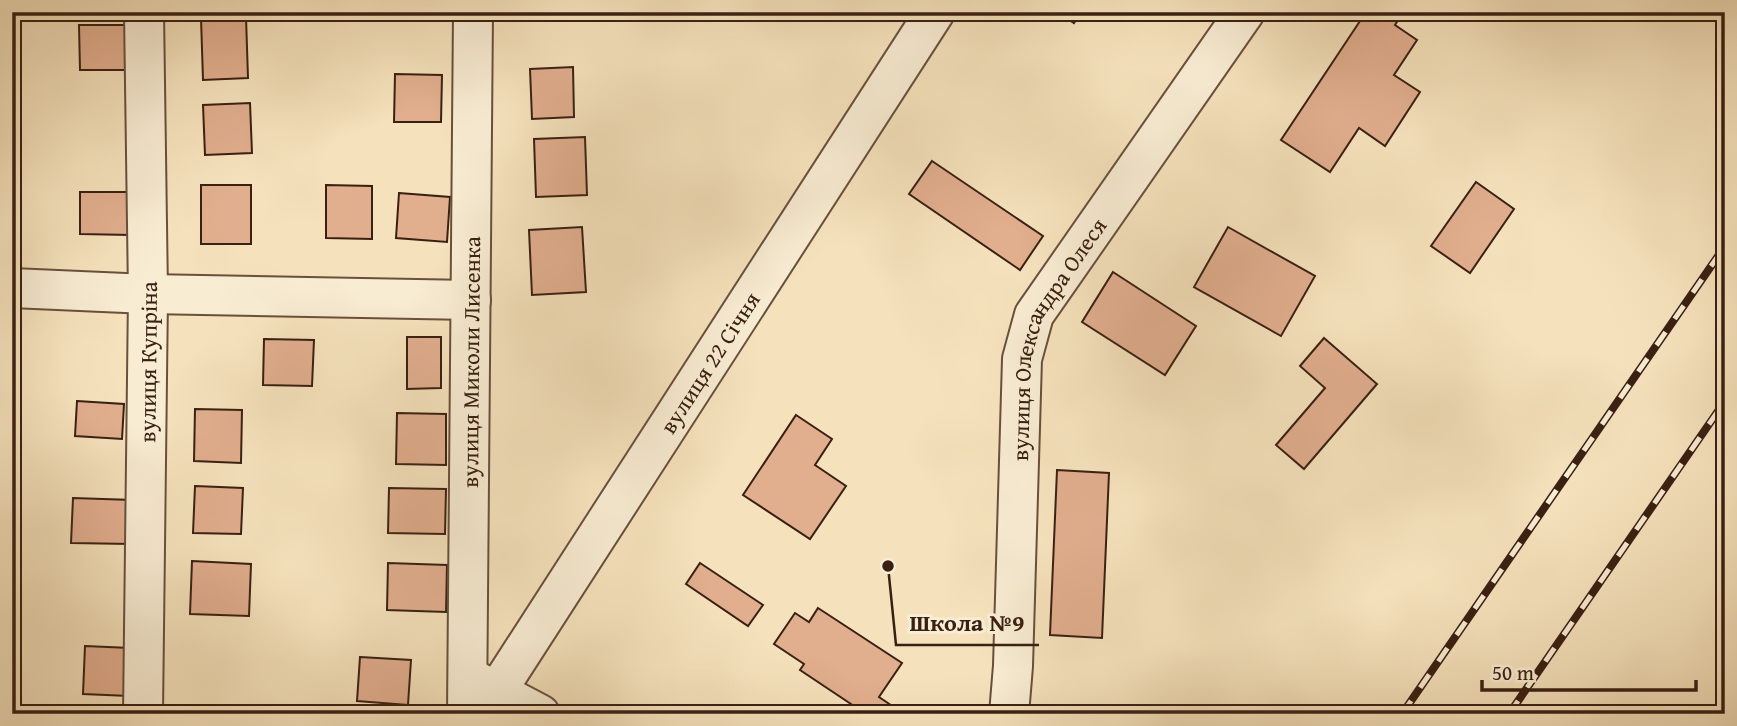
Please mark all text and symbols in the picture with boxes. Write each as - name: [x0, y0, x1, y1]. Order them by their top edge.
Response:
- street label: вулиця Олександра Олеся: [1003, 210, 1114, 461]
- street label: вулиця Миколи Лисенка: [452, 236, 488, 488]
- street label: вулиця Купріна: [130, 281, 165, 443]
- street label: вулиця 22 Січня: [651, 285, 767, 439]
- callout: Школа №9: [896, 600, 1039, 645]
- text: Школа №9: [909, 605, 1025, 640]
- scale bar: [1482, 649, 1695, 693]
- text: 50 m: [1492, 657, 1534, 688]

